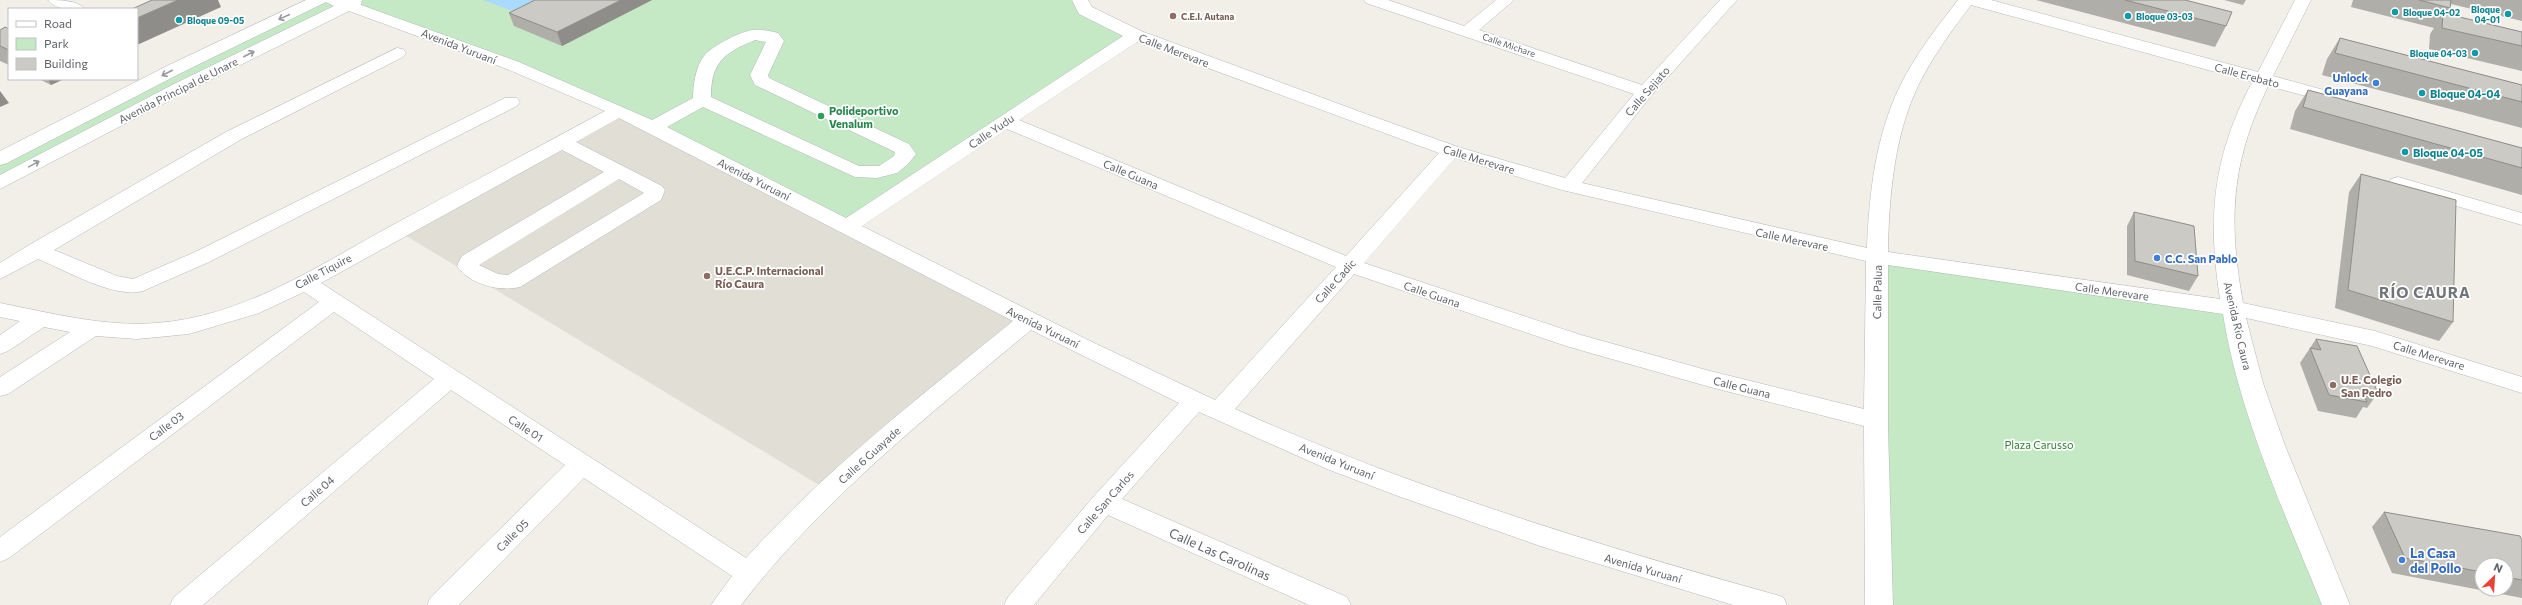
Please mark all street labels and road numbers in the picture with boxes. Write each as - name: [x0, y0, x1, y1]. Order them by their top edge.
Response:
- street label: Avenida Yuruaní: [419, 26, 500, 67]
- street label: Calle Merevare: [1137, 31, 1211, 69]
- street label: Calle Michare: [1481, 31, 1537, 59]
- street label: Avenida Principal de Unare: [116, 54, 240, 126]
- street label: Calle Erebato: [2213, 60, 2281, 90]
- street label: Calle Sejiato: [1622, 63, 1672, 118]
- street label: Calle Yudu: [966, 111, 1016, 151]
- street label: Calle Merevare: [1442, 142, 1517, 176]
- street label: Avenida Yuruaní: [715, 155, 794, 203]
- street label: Calle Guana: [1101, 157, 1161, 191]
- street label: Calle Merevare: [1754, 225, 1830, 253]
- street label: Calle Tiquire: [293, 251, 354, 291]
- street label: Calle Cadic: [1312, 256, 1358, 306]
- street label: Calle Palua: [1870, 265, 1884, 319]
- street label: Calle Guana: [1402, 278, 1462, 310]
- street label: Calle Merevare: [2074, 279, 2150, 303]
- street label: Avenida Río Caura: [2222, 281, 2254, 371]
- street label: Avenida Yuruaní: [1004, 304, 1083, 351]
- street label: Calle Merevare: [2392, 338, 2467, 372]
- street label: Calle Guana: [1712, 374, 1772, 400]
- street label: Calle 03: [146, 409, 186, 443]
- street label: Calle 01: [506, 412, 546, 444]
- street label: Calle 6 Guayade: [835, 424, 903, 486]
- street label: Avenida Yuruaní: [1298, 440, 1378, 482]
- street label: Calle San Carlos: [1074, 468, 1136, 536]
- street label: Calle 04: [297, 473, 337, 509]
- street label: Calle 05: [493, 516, 531, 554]
- street label: Calle Las Carolinas: [1167, 524, 1273, 584]
- street label: Avenida Yuruaní: [1603, 551, 1684, 586]

